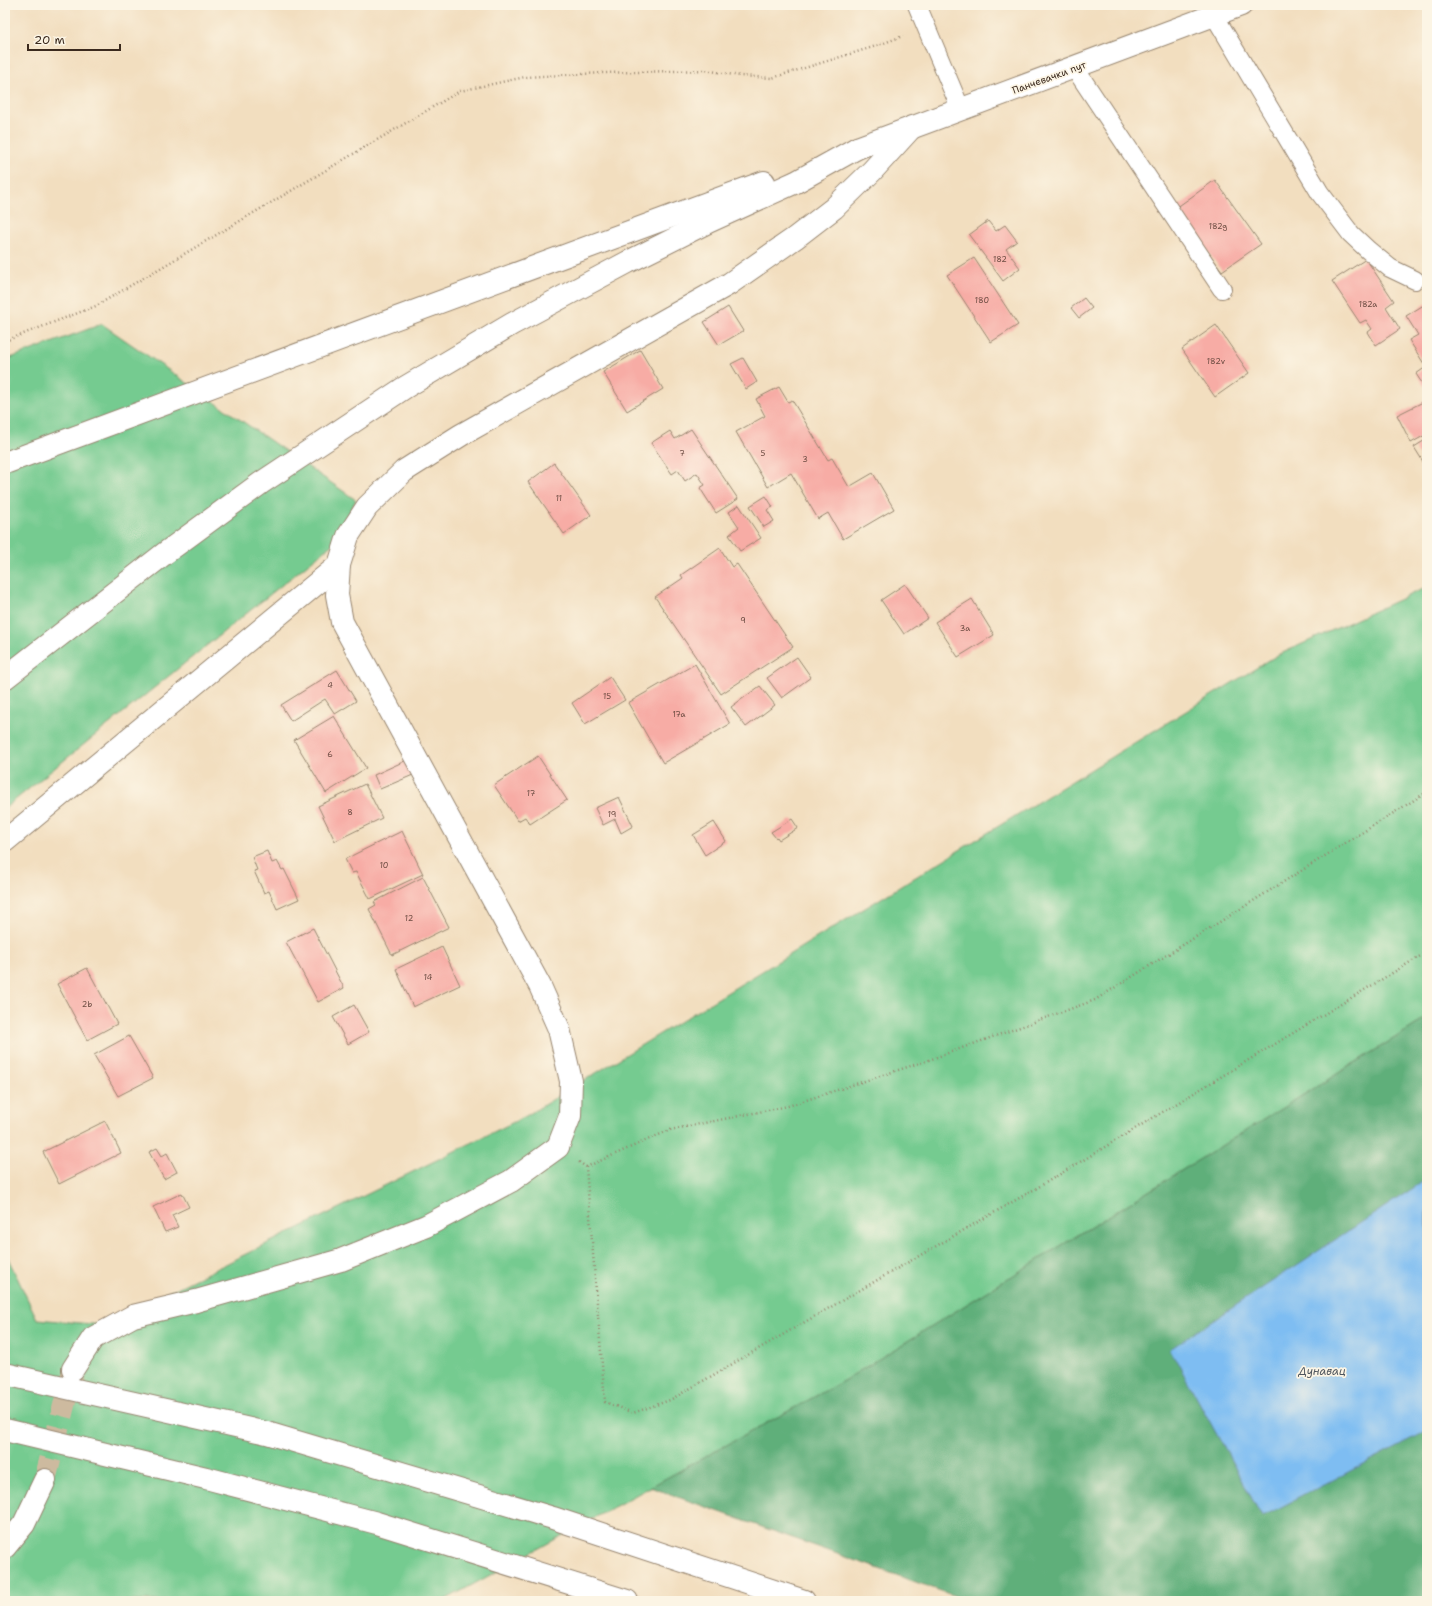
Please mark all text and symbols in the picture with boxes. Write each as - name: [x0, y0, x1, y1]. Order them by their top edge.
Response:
- scale bar: [28, 26, 120, 52]
- text: 20 m: [34, 32, 65, 48]
- street label: Панчевачки пут: [1010, 58, 1089, 97]
- house number: 182g: [1209, 221, 1227, 232]
- house number: 182: [993, 254, 1007, 265]
- house number: 180: [975, 295, 989, 306]
- house number: 182a: [1359, 299, 1377, 310]
- house number: 182v: [1207, 356, 1226, 367]
- house number: 7: [679, 448, 685, 459]
- house number: 5: [761, 448, 766, 459]
- house number: 3: [802, 454, 808, 465]
- house number: 11: [556, 493, 562, 504]
- house number: 9: [740, 615, 746, 626]
- house number: 3a: [960, 623, 970, 634]
- house number: 4: [327, 680, 333, 691]
- house number: 15: [603, 691, 611, 702]
- house number: 17a: [672, 709, 686, 720]
- house number: 6: [327, 749, 333, 760]
- house number: 17: [527, 788, 536, 799]
- house number: 8: [347, 807, 353, 818]
- house number: 19: [608, 809, 616, 820]
- house number: 10: [380, 860, 388, 871]
- house number: 12: [405, 913, 414, 924]
- house number: 14: [424, 972, 433, 983]
- house number: 2b: [82, 999, 92, 1010]
- water label: Дунавац: [1297, 1364, 1346, 1379]

